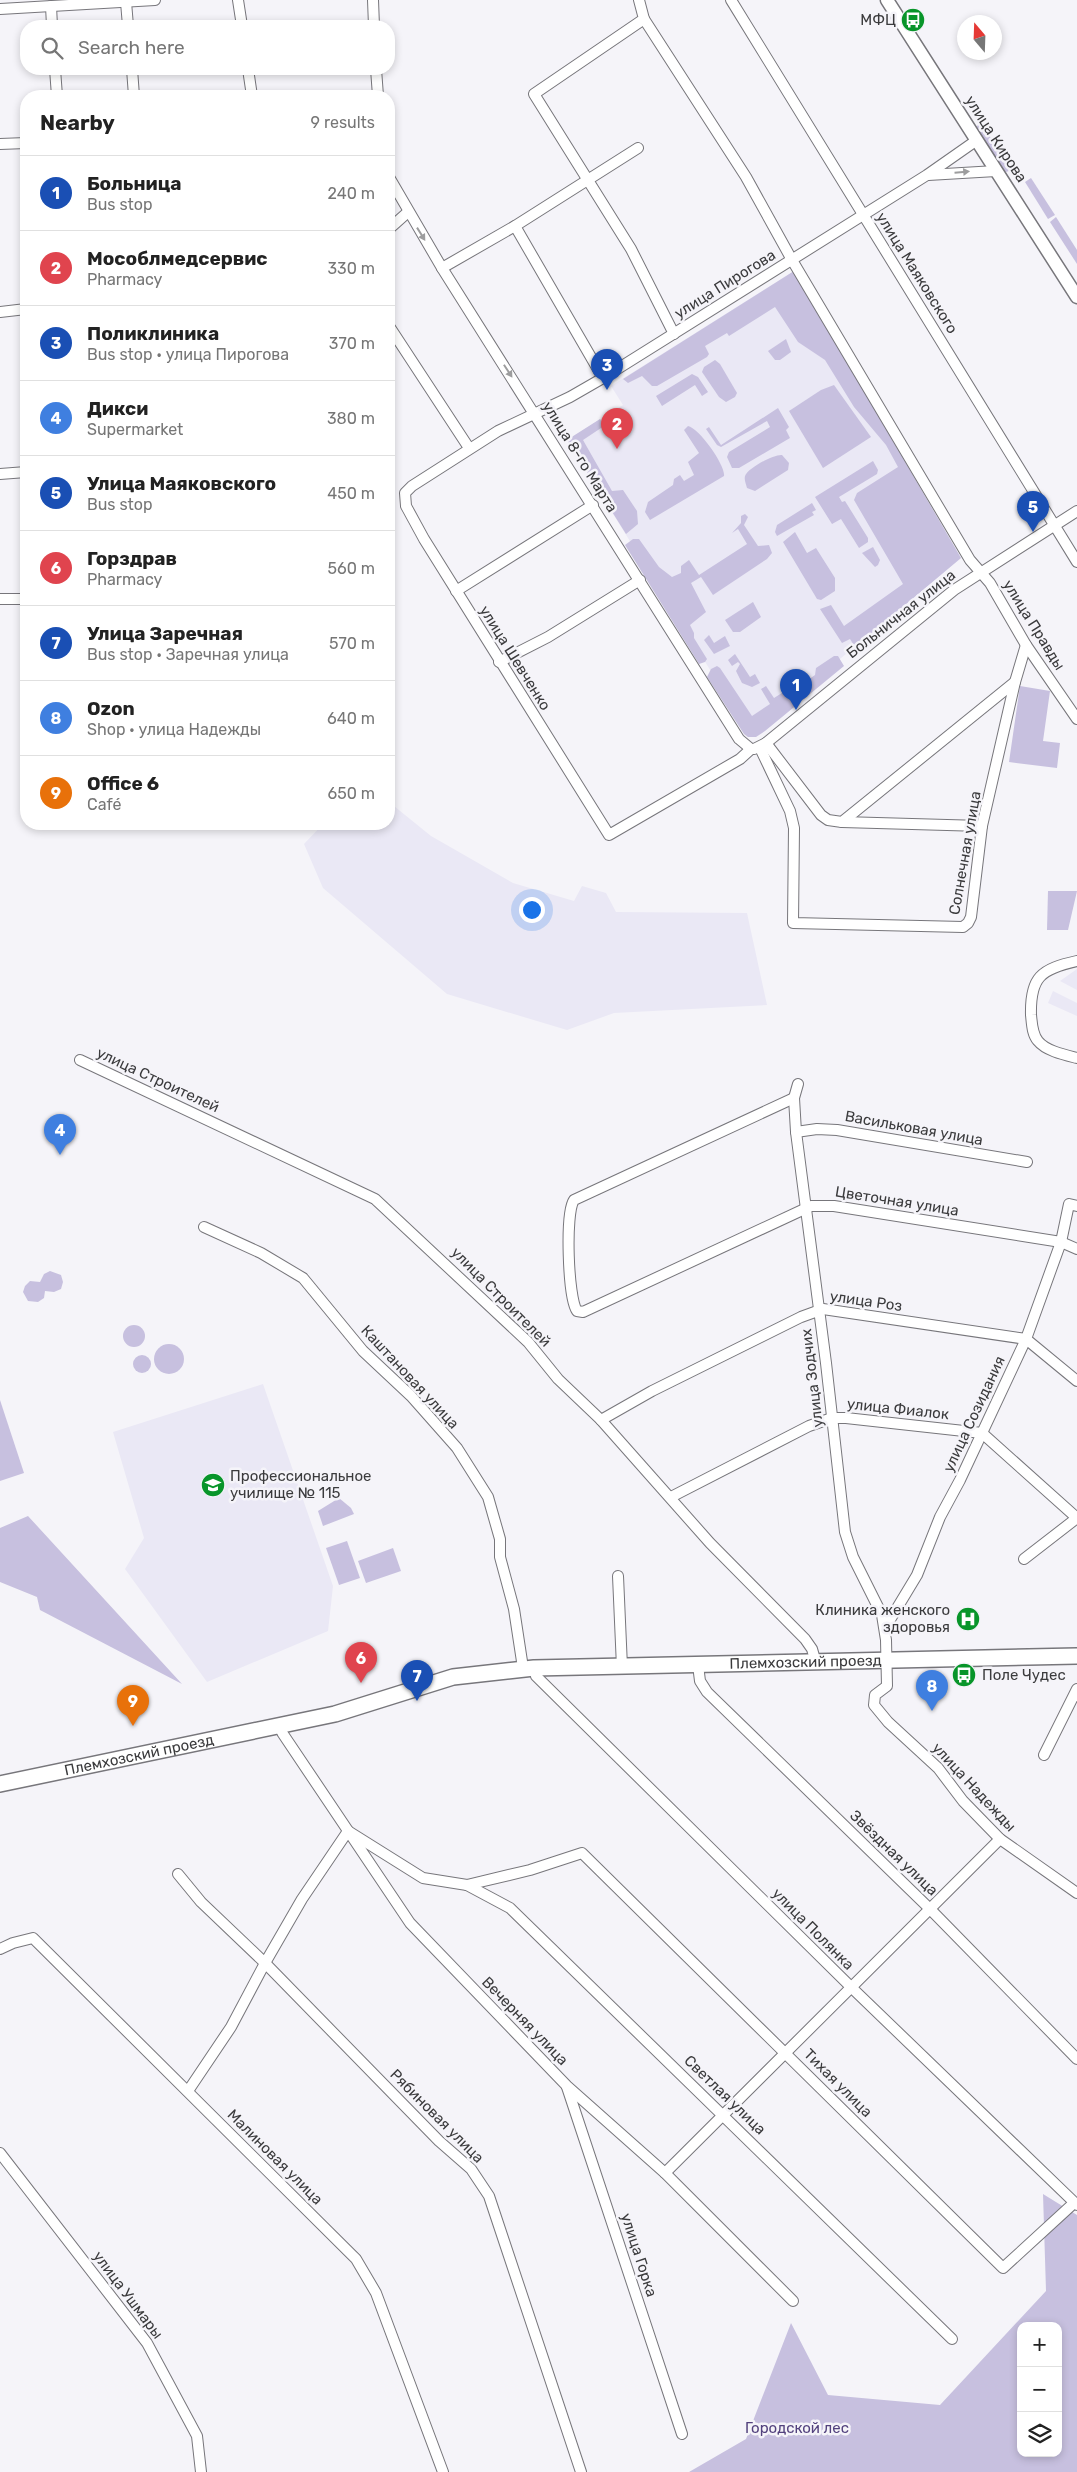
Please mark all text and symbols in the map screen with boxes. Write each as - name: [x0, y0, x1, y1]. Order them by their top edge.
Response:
- bus stop icon: МФЦ: [900, 7, 926, 33]
- place label: МФЦ: [860, 11, 896, 29]
- north arrow: [957, 15, 1002, 60]
- search box: [20, 20, 395, 75]
- icon: search: [38, 34, 66, 62]
- text: Search here: [78, 36, 185, 59]
- street label: улица Кирова: [961, 92, 1031, 186]
- text: Nearby: [40, 110, 115, 135]
- text: 9 results: [311, 113, 375, 132]
- one-way arrow: [954, 168, 970, 176]
- text: Больница: [87, 172, 181, 195]
- text: 1: [52, 184, 60, 203]
- text: 240 m: [328, 184, 375, 203]
- text: Bus stop: [87, 195, 153, 214]
- street label: улица Маяковского: [872, 209, 962, 337]
- one-way arrow: [417, 228, 426, 241]
- street label: улица Пирогова: [671, 246, 779, 322]
- text: Мособлмедсервис: [87, 247, 268, 270]
- text: 2: [51, 259, 61, 278]
- text: 330 m: [327, 259, 375, 278]
- text: Pharmacy: [87, 270, 162, 289]
- text: Поликлиника: [87, 322, 219, 345]
- text: 3: [51, 334, 61, 353]
- text: 370 m: [329, 334, 375, 353]
- text: Bus stop · улица Пирогова: [87, 345, 289, 364]
- pin: 3: [591, 349, 623, 390]
- one-way arrow: [504, 365, 513, 378]
- text: Дикси: [87, 397, 148, 420]
- street label: улица 8-го Марта: [539, 398, 621, 516]
- pin: 2: [601, 408, 633, 449]
- text: 4: [51, 409, 61, 428]
- text: 380 m: [327, 409, 375, 428]
- text: Supermarket: [87, 420, 183, 439]
- text: Улица Маяковского: [87, 472, 276, 495]
- text: 5: [51, 484, 61, 503]
- text: 450 m: [327, 484, 375, 503]
- pin: 5: [1017, 491, 1049, 532]
- text: Bus stop: [87, 495, 153, 514]
- text: Горздрав: [87, 547, 177, 570]
- text: 6: [51, 559, 61, 578]
- text: 560 m: [328, 559, 375, 578]
- street label: Больничная улица: [843, 566, 959, 662]
- text: Pharmacy: [87, 570, 162, 589]
- street label: улица Правды: [999, 577, 1069, 673]
- street label: улица Шевченко: [476, 602, 554, 714]
- text: Улица Заречная: [87, 622, 243, 645]
- text: 7: [51, 634, 61, 653]
- text: 570 m: [329, 634, 375, 653]
- text: Bus stop · Заречная улица: [87, 645, 289, 664]
- pin: 1: [780, 669, 812, 710]
- text: Ozon: [87, 697, 135, 720]
- text: 8: [51, 709, 61, 728]
- text: 640 m: [327, 709, 375, 728]
- text: Shop · улица Надежды: [87, 720, 261, 739]
- text: Office 6: [87, 772, 159, 795]
- text: 9: [51, 784, 61, 803]
- text: 650 m: [328, 784, 375, 803]
- street label: Солнечная улица: [945, 790, 985, 916]
- text: Café: [87, 795, 121, 814]
- your location: [519, 897, 545, 923]
- street label: улица Строителей: [94, 1044, 222, 1116]
- street label: Васильковая улица: [844, 1107, 984, 1149]
- pin: 4: [44, 1114, 76, 1155]
- street label: Цветочная улица: [834, 1182, 960, 1220]
- street label: улица Строителей: [447, 1243, 555, 1351]
- street label: улица Роз: [829, 1287, 904, 1315]
- street label: Каштановая улица: [357, 1321, 463, 1433]
- street label: улица Зодчих: [797, 1328, 827, 1428]
- street label: улица Созидания: [939, 1353, 1009, 1475]
- street label: улица Фиалок: [846, 1395, 950, 1423]
- place label: Профессиональное училище № 115: [230, 1467, 372, 1502]
- school or university icon: Профессиональное училище № 115: [200, 1472, 226, 1498]
- place label: Клиника женского здоровья: [815, 1601, 950, 1636]
- hospital icon: Клиника женского здоровья: [955, 1606, 981, 1632]
- pin: 6: [345, 1642, 377, 1683]
- street label: Племхозский проезд: [729, 1651, 882, 1673]
- pin: 7: [401, 1660, 433, 1701]
- bus stop icon: Поле Чудес: [951, 1662, 977, 1688]
- place label: Поле Чудес: [982, 1666, 1066, 1684]
- pin: 8: [916, 1670, 948, 1711]
- pin: 9: [117, 1685, 149, 1726]
- street label: Племхозский проезд: [63, 1731, 215, 1779]
- street label: улица Надежды: [928, 1739, 1020, 1835]
- street label: Звёздная улица: [846, 1807, 942, 1899]
- street label: улица Полянка: [768, 1884, 858, 1974]
- street label: Вечерняя улица: [478, 1973, 572, 2069]
- street label: Тихая улица: [800, 2045, 876, 2121]
- street label: Светлая улица: [680, 2052, 770, 2138]
- street label: Рябиновая улица: [386, 2065, 488, 2167]
- street label: Малиновая улица: [224, 2106, 326, 2208]
- street label: улица Горка: [617, 2211, 661, 2299]
- street label: улица Ушмары: [89, 2248, 167, 2342]
- map controls: [1017, 2322, 1062, 2457]
- button: +: [1017, 2322, 1062, 2367]
- button: −: [1017, 2367, 1062, 2412]
- button: layers: [1017, 2412, 1062, 2457]
- park label: Городской лес: [745, 2419, 849, 2437]

